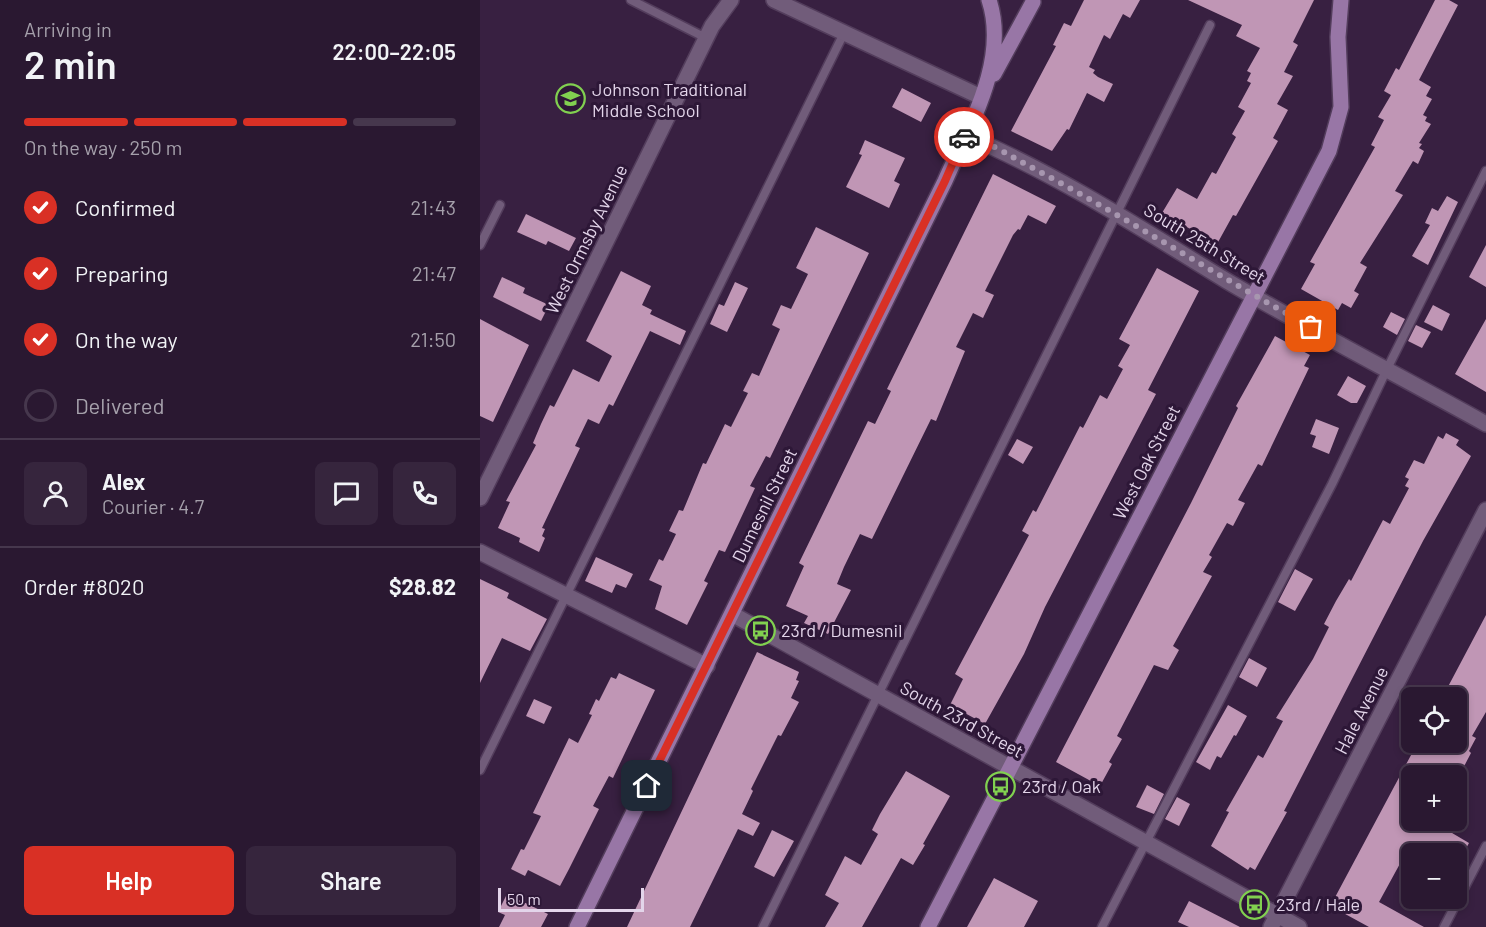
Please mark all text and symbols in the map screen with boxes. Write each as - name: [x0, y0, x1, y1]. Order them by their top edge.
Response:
- text: Arriving in: [24, 17, 112, 41]
- text: 22:00–22:05: [332, 38, 456, 64]
- text: 2 min: [24, 40, 117, 87]
- place label: Johnson Traditional Middle School: [592, 78, 747, 121]
- school or university icon: Johnson Traditional Middle School: [555, 83, 587, 115]
- courier: [934, 107, 994, 167]
- icon: car: [948, 121, 981, 154]
- text: On the way · 250 m: [24, 135, 182, 159]
- street label: West Ormsby Avenue: [540, 161, 632, 317]
- icon: check: [24, 191, 57, 224]
- text: Confirmed: [75, 194, 175, 220]
- text: 21:43: [410, 195, 456, 219]
- street label: South 25th Street: [1140, 198, 1270, 288]
- icon: check: [24, 257, 57, 290]
- text: Preparing: [75, 260, 168, 286]
- text: 21:47: [412, 261, 456, 285]
- pin: [1285, 301, 1336, 352]
- icon: bag: [1294, 310, 1327, 343]
- icon: check: [24, 323, 57, 356]
- text: On the way: [75, 326, 178, 352]
- text: 21:50: [410, 327, 456, 351]
- text: Delivered: [75, 392, 164, 418]
- street label: West Oak Street: [1108, 401, 1184, 523]
- street label: Dumesnil Street: [727, 444, 801, 566]
- button: person: [24, 462, 87, 525]
- button: chat: [315, 462, 378, 525]
- button: phone: [393, 462, 456, 525]
- text: Alex: [102, 468, 145, 494]
- text: Courier · 4.7: [102, 494, 204, 518]
- text: Order #8020: [24, 573, 144, 599]
- text: $28.82: [389, 573, 456, 599]
- bus stop icon: 23rd / Dumesnil: [744, 614, 776, 646]
- place label: 23rd / Dumesnil: [781, 619, 902, 641]
- street label: Hale Avenue: [1330, 662, 1392, 758]
- street label: South 23rd Street: [896, 676, 1028, 762]
- map controls: [1401, 687, 1467, 909]
- button: locate: [1401, 687, 1467, 753]
- pin: [621, 760, 672, 811]
- button: +: [1401, 765, 1467, 831]
- icon: home: [630, 769, 663, 802]
- bus stop icon: 23rd / Oak: [985, 770, 1017, 802]
- place label: 23rd / Oak: [1022, 775, 1101, 797]
- button: −: [1401, 843, 1467, 909]
- button: Help: [24, 846, 234, 915]
- button: Share: [246, 846, 456, 915]
- scale bar: [498, 885, 644, 912]
- bus stop icon: 23rd / Hale: [1239, 888, 1271, 920]
- text: 50 m: [507, 889, 541, 908]
- place label: 23rd / Hale: [1276, 893, 1360, 915]

